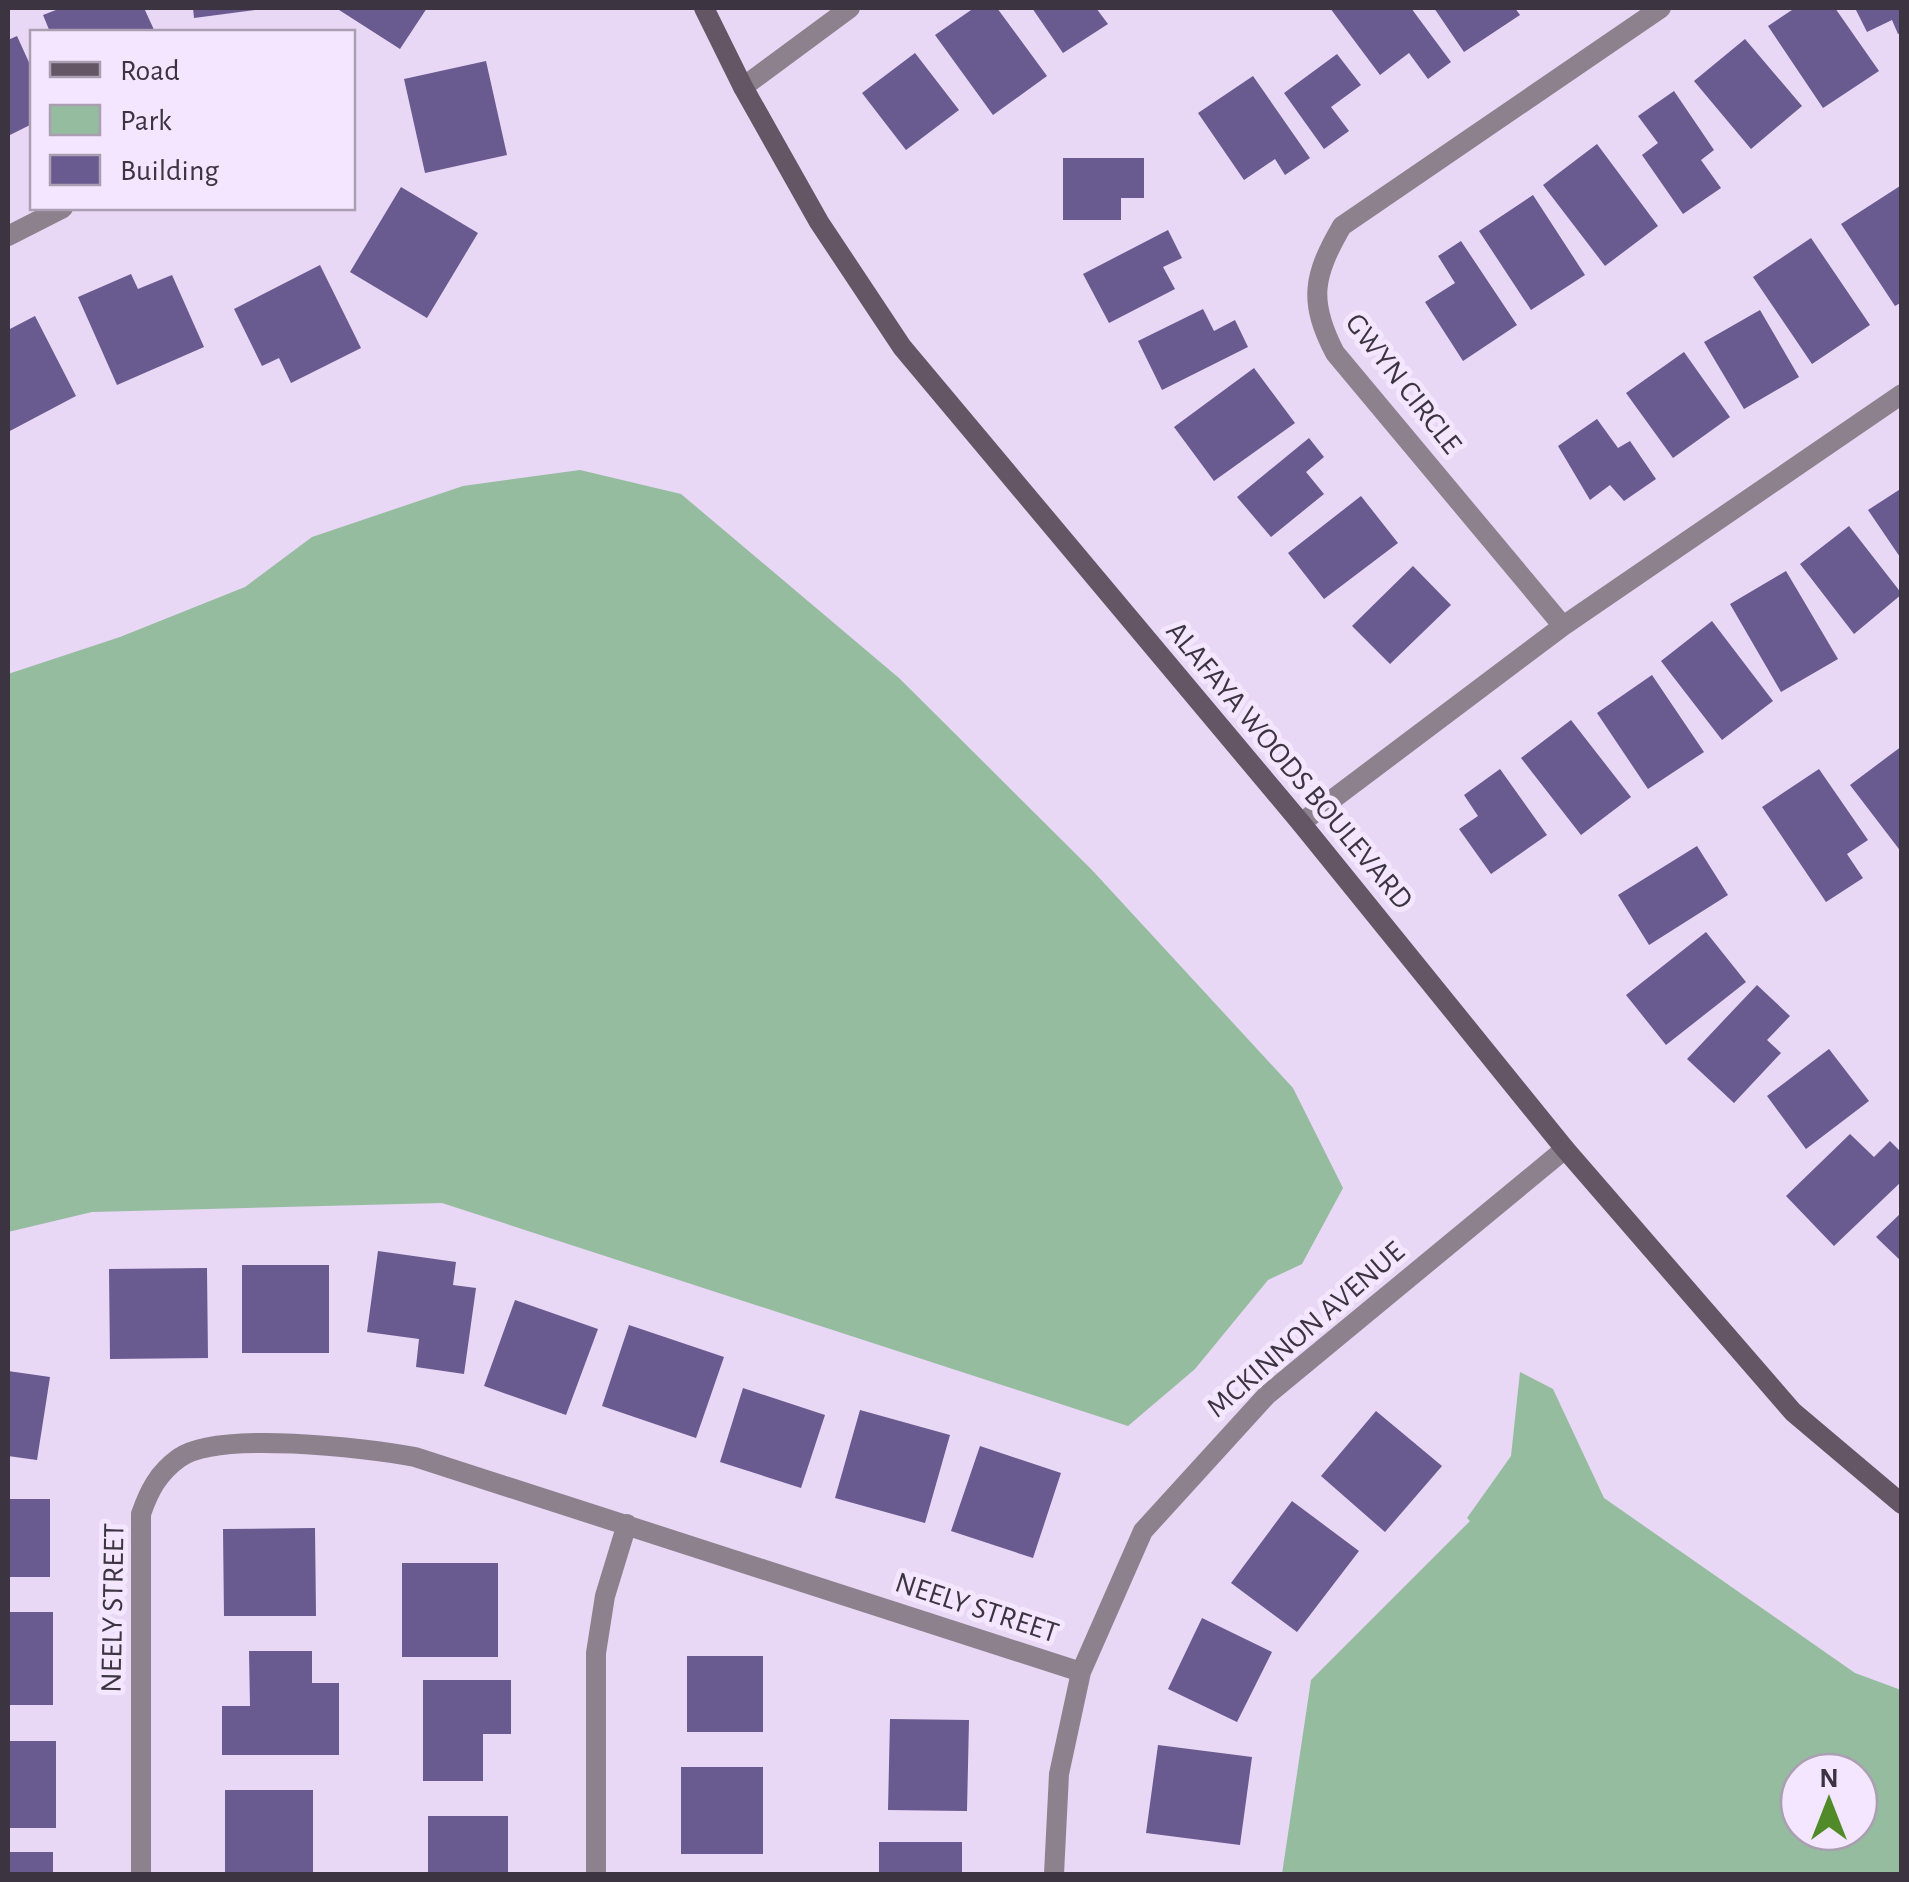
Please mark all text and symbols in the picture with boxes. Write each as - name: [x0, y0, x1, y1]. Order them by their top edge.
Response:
- legend: [30, 30, 355, 210]
- text: Road: [120, 56, 180, 86]
- text: Park: [120, 106, 172, 136]
- text: Building: [120, 156, 219, 186]
- street label: GWYN CIRCLE: [1339, 308, 1467, 459]
- street label: ALAFAYA WOODS BOULEVARD: [1160, 616, 1418, 915]
- street label: MCKINNON AVENUE: [1201, 1236, 1410, 1423]
- street label: NEELY STREET: [97, 1523, 129, 1693]
- street label: NEELY STREET: [891, 1567, 1062, 1649]
- north arrow: [1779, 1752, 1879, 1852]
- text: N: [1819, 1765, 1839, 1793]

